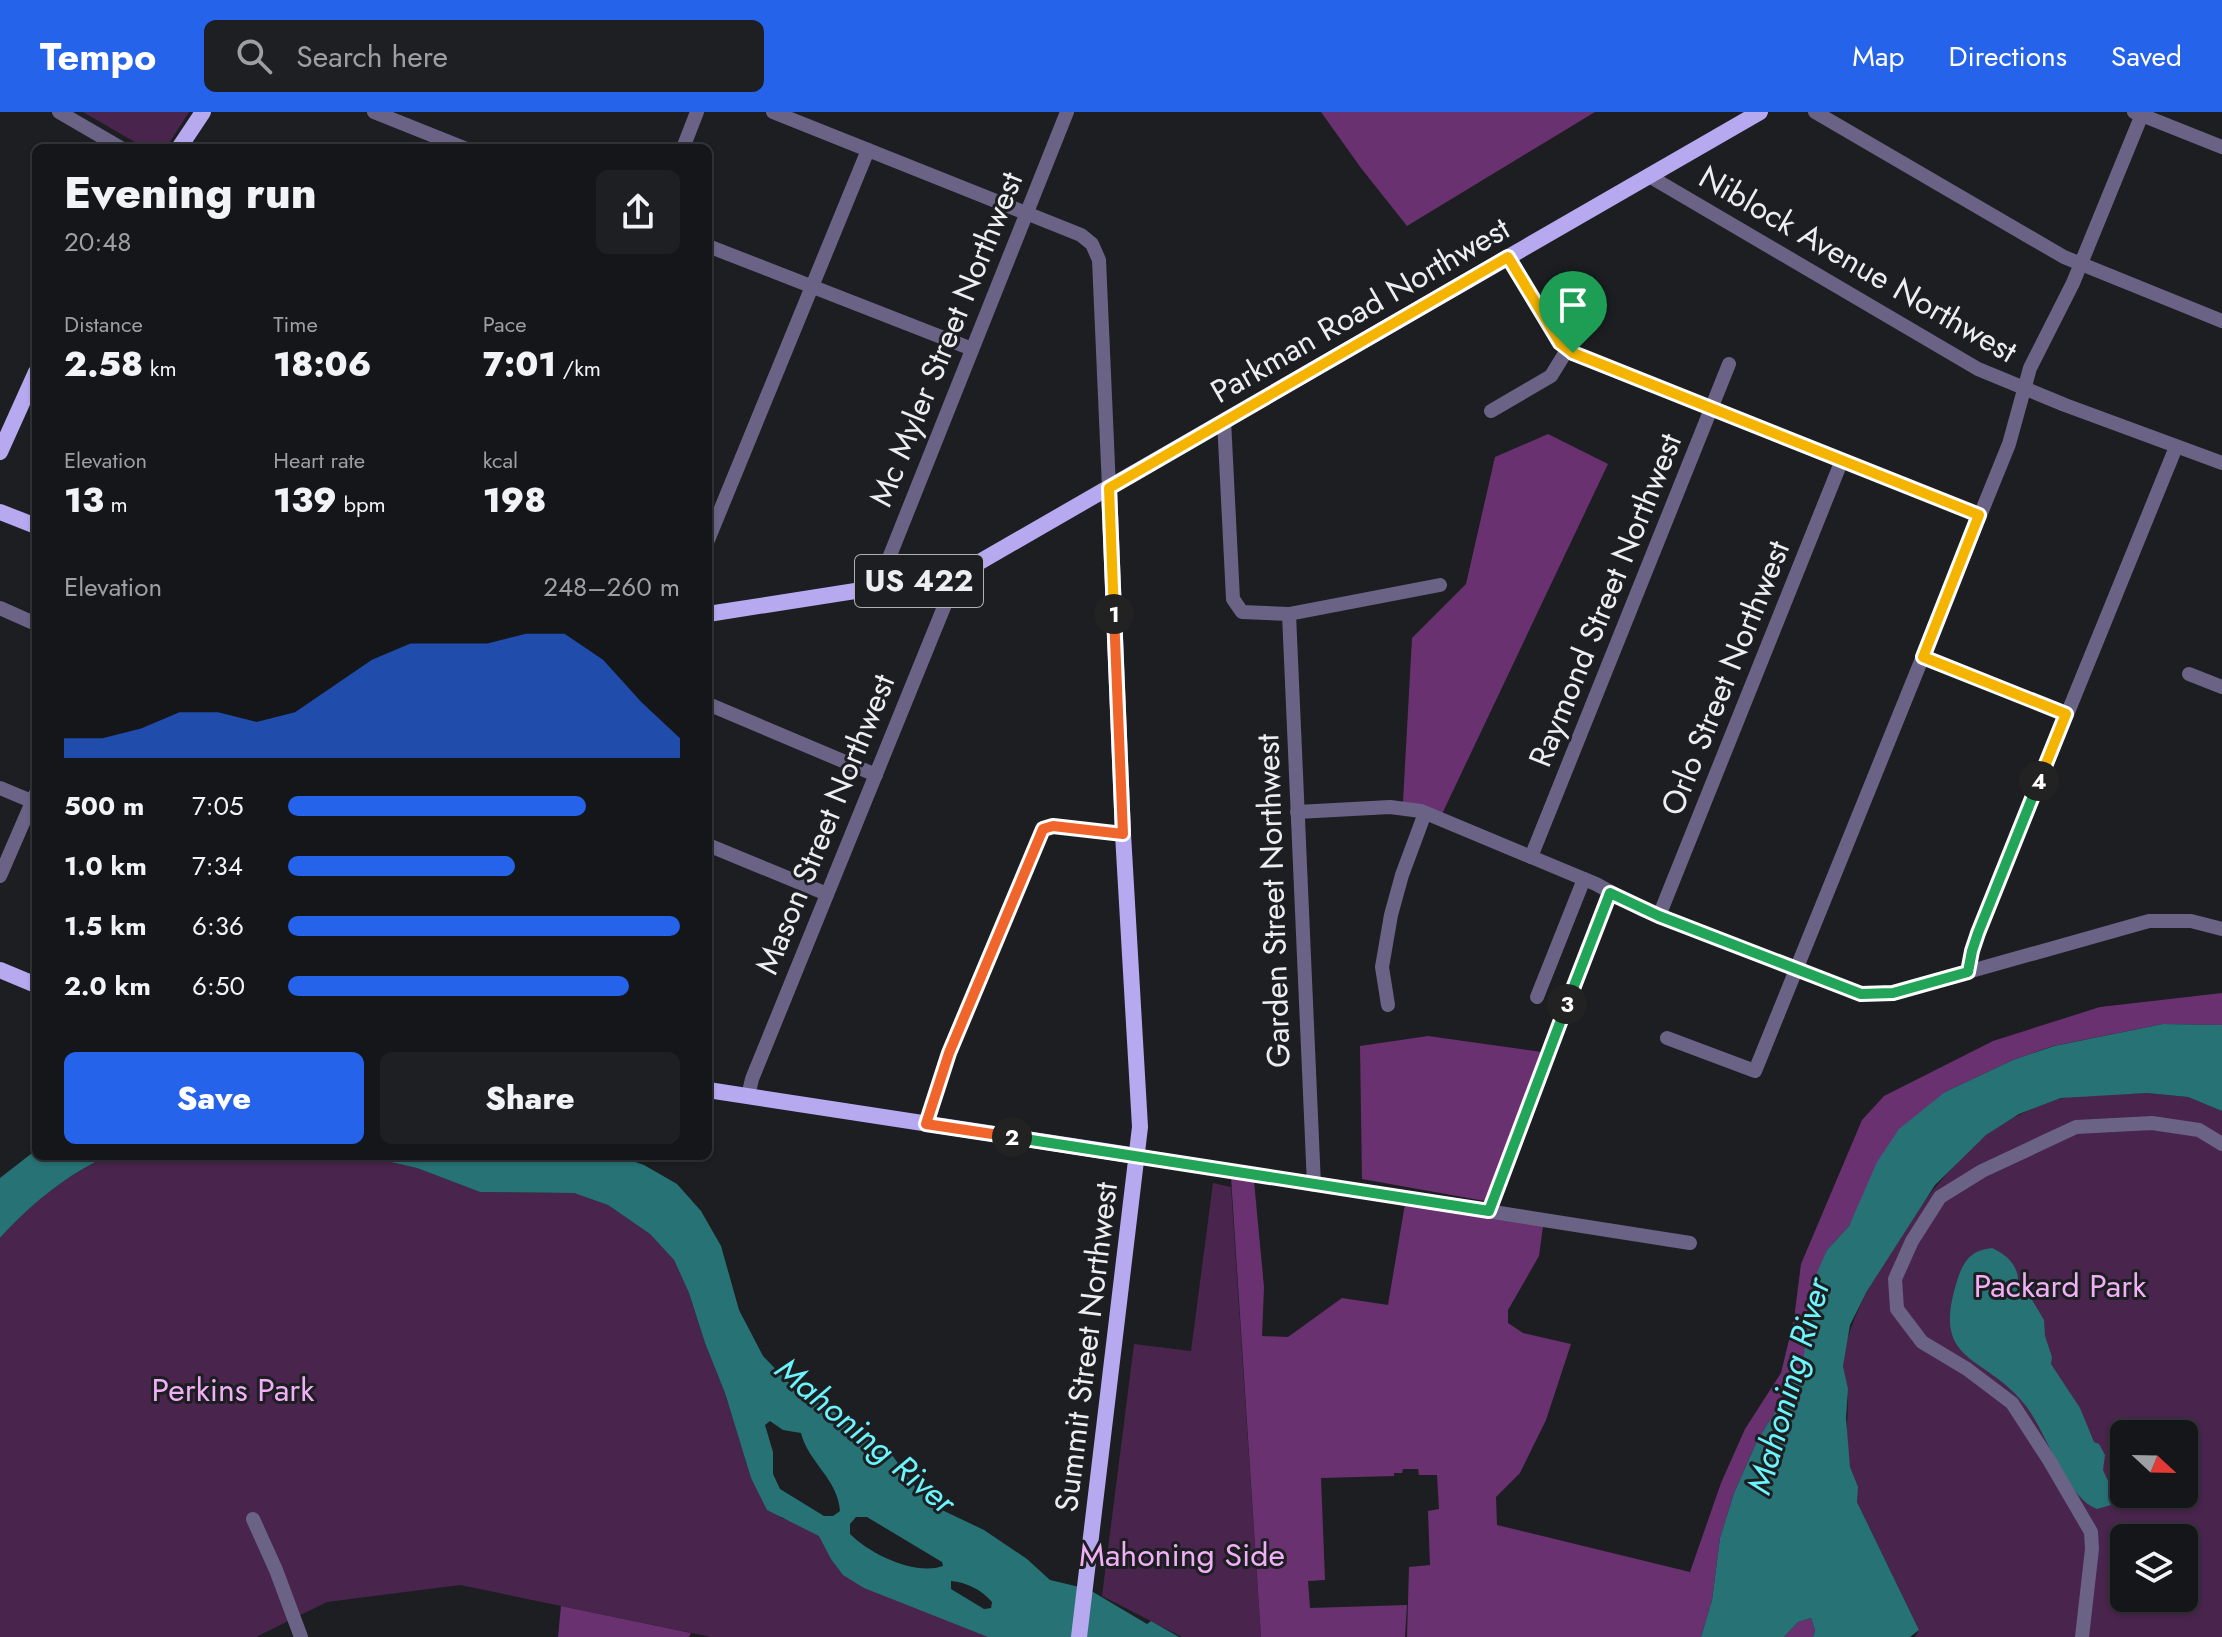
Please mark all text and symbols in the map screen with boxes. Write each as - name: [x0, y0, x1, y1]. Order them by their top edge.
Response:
- search box: [204, 20, 764, 92]
- text: Tempo: [40, 29, 156, 84]
- icon: search: [232, 34, 276, 78]
- text: Search here: [296, 35, 448, 78]
- text: Map: [1852, 36, 1904, 77]
- text: Directions: [1948, 36, 2067, 77]
- text: Saved: [2111, 36, 2182, 77]
- street label: Niblock Avenue Northwest: [1690, 154, 2026, 374]
- text: Evening run: [64, 161, 317, 225]
- street label: Mc Myler Street Northwest: [858, 165, 1034, 513]
- button: share: [596, 170, 680, 254]
- street label: Parkman Road Northwest: [1202, 205, 1518, 414]
- text: 20:48: [64, 223, 132, 261]
- pin: [1539, 271, 1607, 353]
- icon: arrive: [1551, 283, 1595, 327]
- text: Distance: [64, 308, 143, 340]
- text: Time: [273, 308, 318, 340]
- text: Pace: [483, 308, 526, 340]
- text: 2.58: [64, 340, 143, 389]
- text: 18:06: [273, 340, 371, 389]
- text: 7:01: [483, 340, 556, 389]
- text: km: [143, 352, 177, 384]
- text: /km: [556, 352, 601, 384]
- street label: Raymond Street Northwest: [1517, 426, 1693, 774]
- text: Elevation: [64, 444, 147, 476]
- text: Heart rate: [273, 444, 365, 476]
- text: kcal: [483, 444, 518, 476]
- text: 13: [64, 476, 104, 525]
- text: 139: [273, 476, 337, 525]
- text: 198: [483, 476, 546, 525]
- text: m: [104, 488, 128, 520]
- text: bpm: [337, 488, 386, 520]
- street label: Orlo Street Northwest: [1649, 533, 1801, 822]
- road number: US 422: [855, 555, 983, 607]
- text: Elevation: [64, 568, 162, 606]
- text: 248–260 m: [543, 568, 680, 606]
- pin: 1: [1094, 594, 1134, 634]
- text: 1: [1108, 598, 1120, 630]
- street label: Mason Street Northwest: [744, 667, 906, 981]
- street label: Garden Street Northwest: [1244, 733, 1302, 1069]
- pin: 4: [2019, 761, 2059, 801]
- text: 4: [2031, 765, 2047, 797]
- text: 500 m: [64, 787, 144, 825]
- text: 7:05: [192, 787, 244, 825]
- text: 1.0 km: [64, 847, 147, 885]
- text: 7:34: [192, 847, 243, 885]
- text: 1.5 km: [64, 907, 147, 945]
- text: 6:36: [192, 907, 244, 945]
- text: 2.0 km: [64, 967, 151, 1005]
- text: 6:50: [192, 967, 245, 1005]
- pin: 3: [1547, 984, 1587, 1024]
- text: 3: [1560, 988, 1574, 1020]
- button: Save: [64, 1052, 364, 1144]
- button: Share: [380, 1052, 680, 1144]
- pin: 2: [992, 1117, 1032, 1157]
- text: 2: [1005, 1121, 1019, 1153]
- street label: Summit Street Northwest: [1043, 1179, 1129, 1514]
- park label: Packard Park: [1974, 1263, 2147, 1309]
- water label: Mahoning River: [1734, 1271, 1843, 1500]
- water label: Mahoning River: [765, 1345, 968, 1527]
- park label: Perkins Park: [152, 1367, 315, 1413]
- north arrow: [2110, 1420, 2198, 1508]
- map controls: [2110, 1420, 2198, 1612]
- button: layers: [2110, 1524, 2198, 1612]
- park label: Mahoning Side: [1079, 1532, 1285, 1578]

